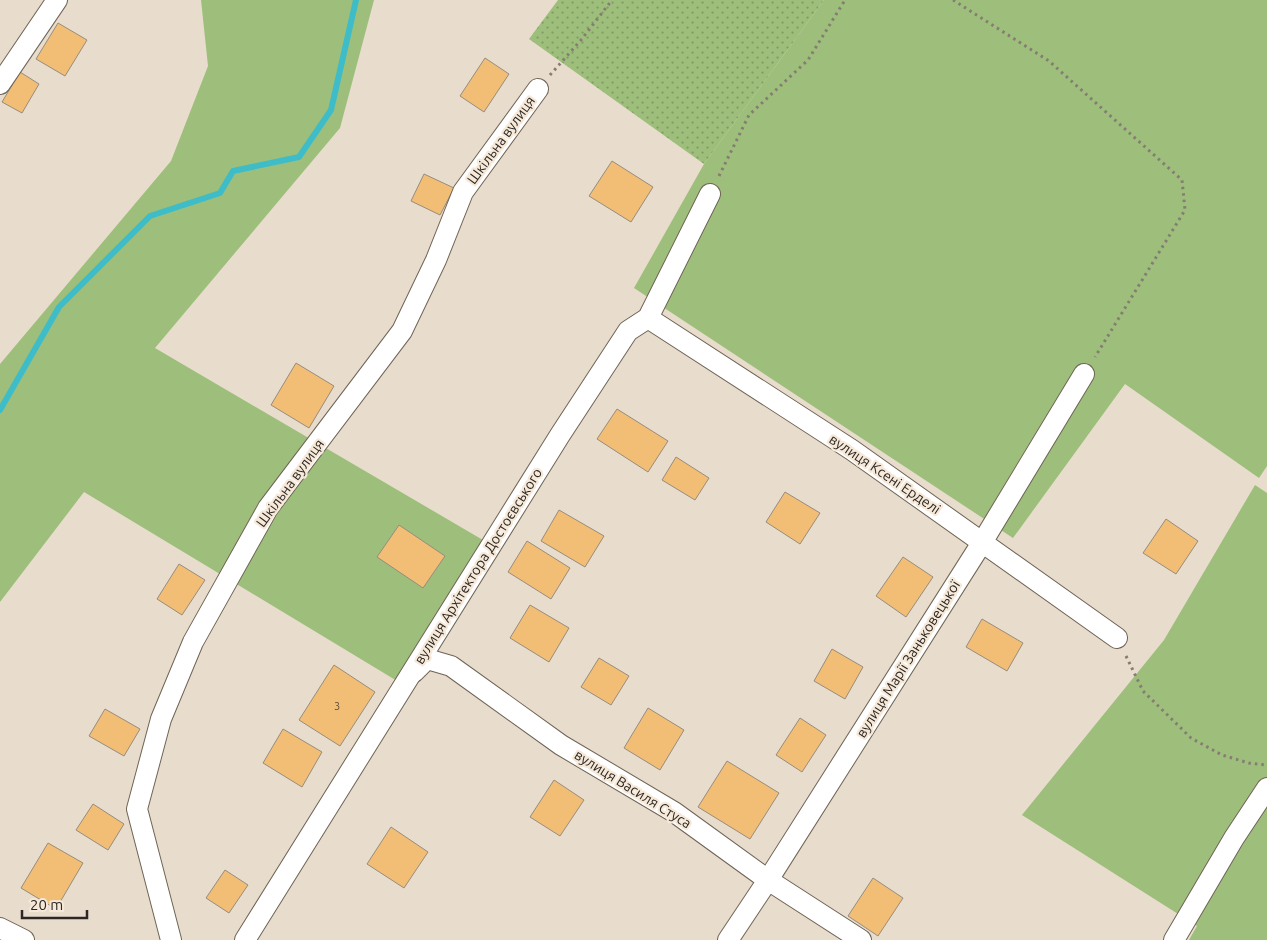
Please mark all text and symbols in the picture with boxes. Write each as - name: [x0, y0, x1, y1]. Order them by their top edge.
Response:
- street label: Шкільна вулиця: [464, 93, 538, 187]
- street label: вулиця Ксені Ерделі: [826, 431, 944, 517]
- street label: Шкільна вулиця: [253, 436, 327, 530]
- street label: вулиця Архітектора Достоєвського: [411, 465, 545, 667]
- street label: вулиця Марії Заньковецької: [853, 577, 963, 740]
- house number: 3: [334, 700, 340, 712]
- street label: вулиця Василя Стуса: [572, 747, 694, 831]
- scale bar: [22, 888, 88, 920]
- text: 20 m: [30, 896, 63, 913]

